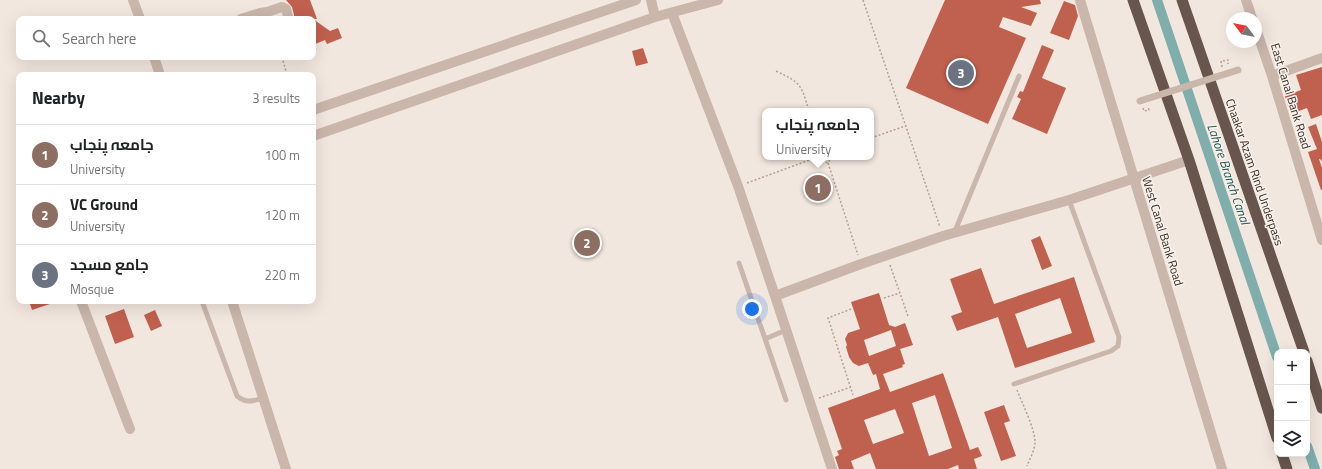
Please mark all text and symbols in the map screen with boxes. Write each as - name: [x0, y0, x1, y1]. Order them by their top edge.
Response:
- north arrow: [1226, 12, 1262, 48]
- search box: [16, 16, 316, 60]
- icon: search: [30, 27, 52, 49]
- text: Search here: [62, 27, 136, 50]
- street label: East Canal Bank Road: [1266, 41, 1316, 151]
- pin: 3: [948, 58, 974, 88]
- text: Nearby: [32, 85, 85, 111]
- text: 3 results: [252, 88, 300, 108]
- street label: Chaakar Azam Rind Underpass: [1221, 96, 1289, 249]
- popup: [762, 108, 874, 160]
- text: جامعہ پنجاب: [776, 113, 860, 136]
- water label: Lahore Branch Canal: [1202, 121, 1256, 229]
- text: جامعہ پنجاب: [70, 133, 154, 156]
- text: University: [776, 139, 831, 159]
- text: 1: [41, 145, 49, 165]
- text: 100 m: [264, 145, 300, 165]
- text: University: [70, 159, 125, 179]
- pin: 1: [805, 173, 831, 203]
- street label: West Canal Bank Road: [1137, 174, 1189, 288]
- text: VC Ground: [70, 193, 138, 216]
- text: 2: [41, 205, 49, 225]
- text: 120 m: [264, 205, 300, 225]
- text: University: [70, 216, 125, 236]
- pin: 2: [574, 228, 600, 258]
- text: جامع مسجد: [70, 253, 149, 276]
- text: 3: [41, 265, 49, 285]
- text: 220 m: [264, 265, 300, 285]
- text: Mosque: [70, 279, 114, 299]
- your location: [742, 299, 762, 319]
- map controls: [1274, 349, 1310, 457]
- button: +: [1274, 349, 1310, 385]
- button: −: [1274, 385, 1310, 421]
- button: layers: [1274, 421, 1310, 457]

